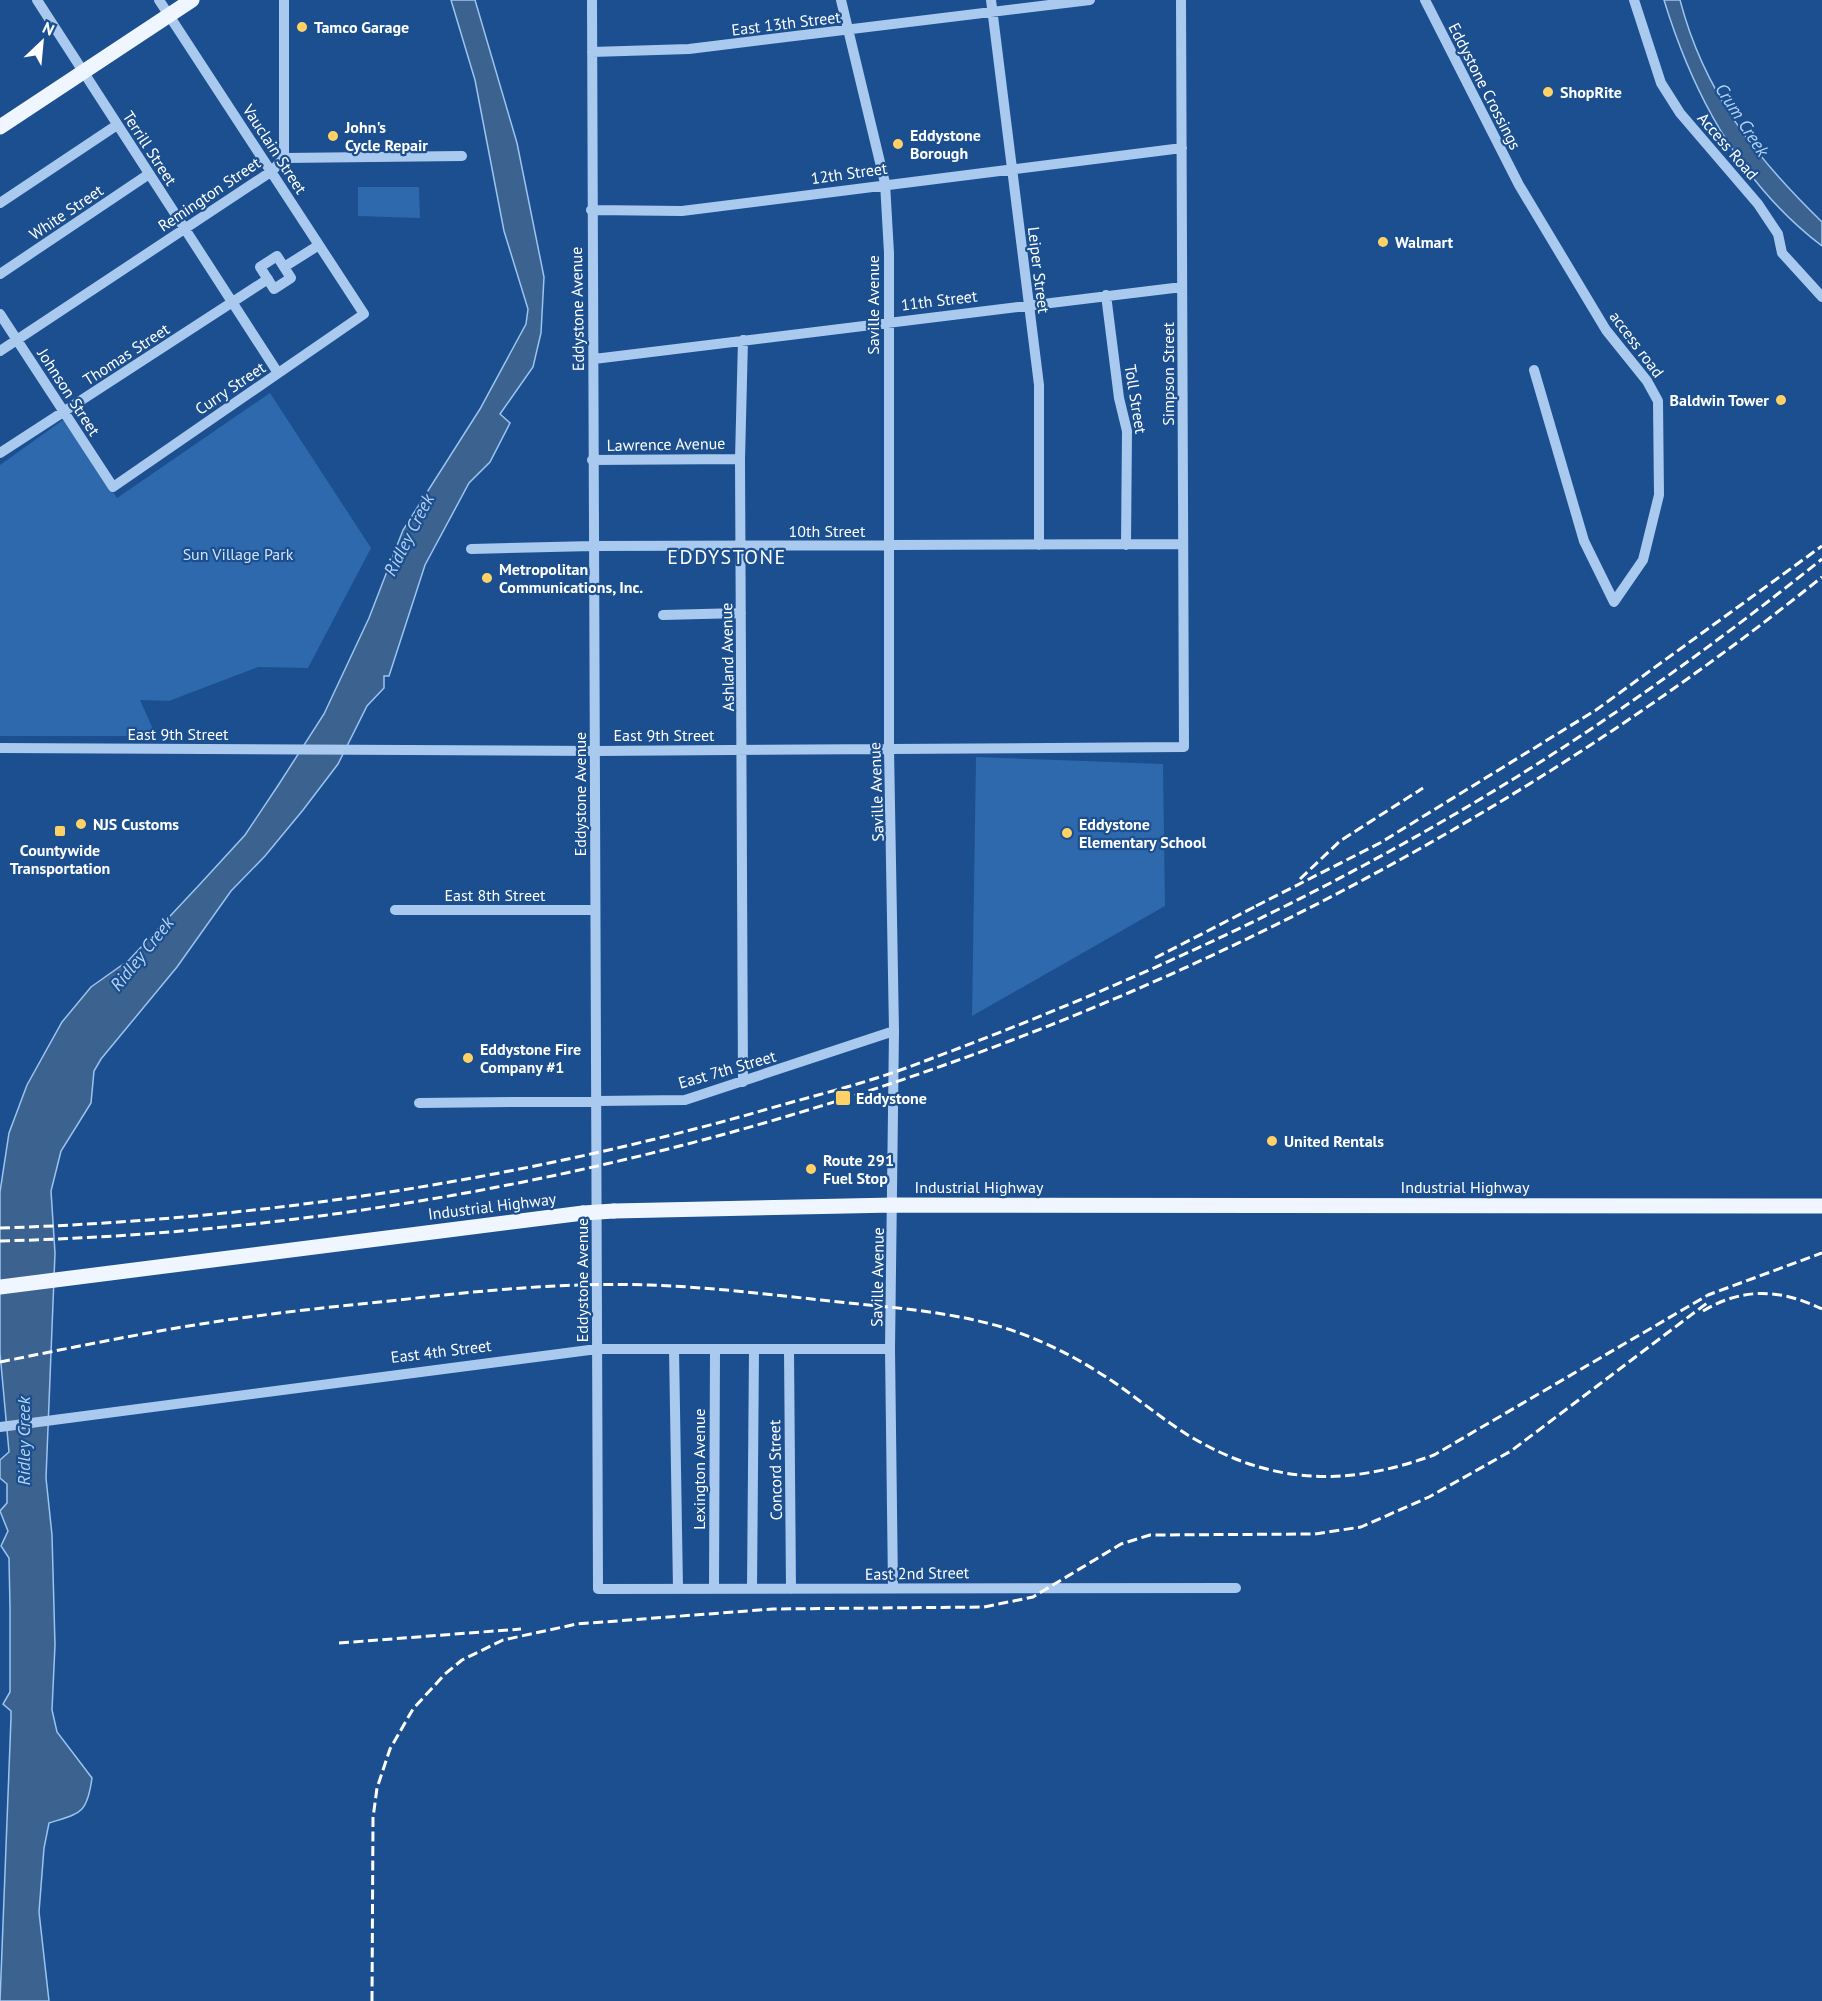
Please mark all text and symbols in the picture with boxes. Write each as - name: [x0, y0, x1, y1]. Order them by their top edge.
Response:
- street label: East 13th Street: [730, 6, 842, 40]
- north arrow: [12, 12, 72, 72]
- text: N: [39, 17, 58, 40]
- place label: Tamco Garage: [314, 17, 409, 37]
- street label: Eddystone Crossings: [1444, 19, 1526, 153]
- marker: Tamco Garage: [295, 20, 309, 34]
- water label: Crum Creek: [1710, 79, 1775, 161]
- place label: ShopRite: [1560, 82, 1622, 102]
- marker: ShopRite: [1541, 85, 1555, 99]
- street label: Vauclain Street: [238, 100, 312, 198]
- street label: Terrill Street: [119, 107, 182, 189]
- street label: Access Road: [1693, 108, 1763, 184]
- place label: John's Cycle Repair: [344, 117, 428, 155]
- place label: Eddystone Borough: [910, 125, 981, 163]
- marker: John's Cycle Repair: [326, 129, 340, 143]
- marker: Eddystone Borough: [891, 137, 905, 151]
- street label: Remington Street: [154, 152, 264, 236]
- street label: 12th Street: [810, 158, 889, 188]
- street label: White Street: [25, 180, 107, 244]
- street label: Leiper Street: [1024, 226, 1054, 315]
- place label: Walmart: [1395, 232, 1454, 252]
- marker: Walmart: [1376, 235, 1390, 249]
- street label: Eddystone Avenue: [566, 247, 588, 371]
- street label: Saville Avenue: [863, 255, 883, 355]
- street label: 11th Street: [900, 285, 979, 315]
- street label: access road: [1606, 307, 1668, 381]
- street label: Thomas Street: [79, 318, 173, 389]
- street label: Simpson Street: [1158, 322, 1178, 426]
- street label: Johnson Street: [33, 344, 105, 440]
- street label: Curry Street: [191, 357, 269, 419]
- street label: Toll Street: [1121, 363, 1151, 436]
- place label: Baldwin Tower: [1670, 390, 1769, 410]
- marker: Baldwin Tower: [1774, 393, 1788, 407]
- street label: Lawrence Avenue: [606, 433, 726, 455]
- water label: Ridley Creek: [378, 489, 439, 580]
- street label: 10th Street: [789, 521, 866, 541]
- park label: Sun Village Park: [183, 544, 294, 564]
- district label: EDDYSTONE: [667, 544, 787, 570]
- place label: Metropolitan Communications, Inc.: [499, 559, 643, 597]
- marker: Metropolitan Communications, Inc.: [480, 571, 494, 585]
- street label: Ashland Avenue: [716, 603, 738, 711]
- street label: East 9th Street: [128, 724, 229, 744]
- street label: East 9th Street: [614, 725, 715, 745]
- street label: Eddystone Avenue: [570, 732, 590, 856]
- street label: Saville Avenue: [864, 742, 888, 842]
- place label: NJS Customs: [93, 814, 179, 834]
- place label: Eddystone Elementary School: [1079, 814, 1206, 852]
- marker: NJS Customs: [74, 817, 88, 831]
- marker: Countywide Transportation: [53, 824, 67, 838]
- marker: Eddystone Elementary School: [1060, 826, 1074, 840]
- place label: Countywide Transportation: [10, 840, 110, 878]
- street label: East 8th Street: [445, 885, 546, 905]
- water label: Ridley Creek: [105, 911, 179, 996]
- place label: Eddystone Fire Company #1: [480, 1039, 581, 1077]
- street label: East 7th Street: [676, 1045, 779, 1092]
- marker: Eddystone Fire Company #1: [461, 1051, 475, 1065]
- place label: Eddystone: [856, 1088, 927, 1108]
- marker: Eddystone: [834, 1089, 852, 1107]
- place label: United Rentals: [1284, 1131, 1384, 1151]
- marker: United Rentals: [1265, 1134, 1279, 1148]
- place label: Route 291 Fuel Stop: [823, 1150, 894, 1188]
- marker: Route 291 Fuel Stop: [804, 1162, 818, 1176]
- street label: Industrial Highway: [915, 1177, 1044, 1197]
- street label: Industrial Highway: [1401, 1177, 1530, 1197]
- street label: Industrial Highway: [427, 1188, 558, 1224]
- street label: Eddystone Avenue: [572, 1218, 592, 1342]
- street label: Saville Avenue: [866, 1227, 888, 1327]
- street label: East 4th Street: [390, 1335, 493, 1367]
- water label: Ridley Creek: [12, 1396, 35, 1486]
- street label: Lexington Avenue: [689, 1408, 709, 1530]
- street label: Concord Street: [764, 1419, 786, 1520]
- street label: East 2nd Street: [865, 1562, 970, 1584]

